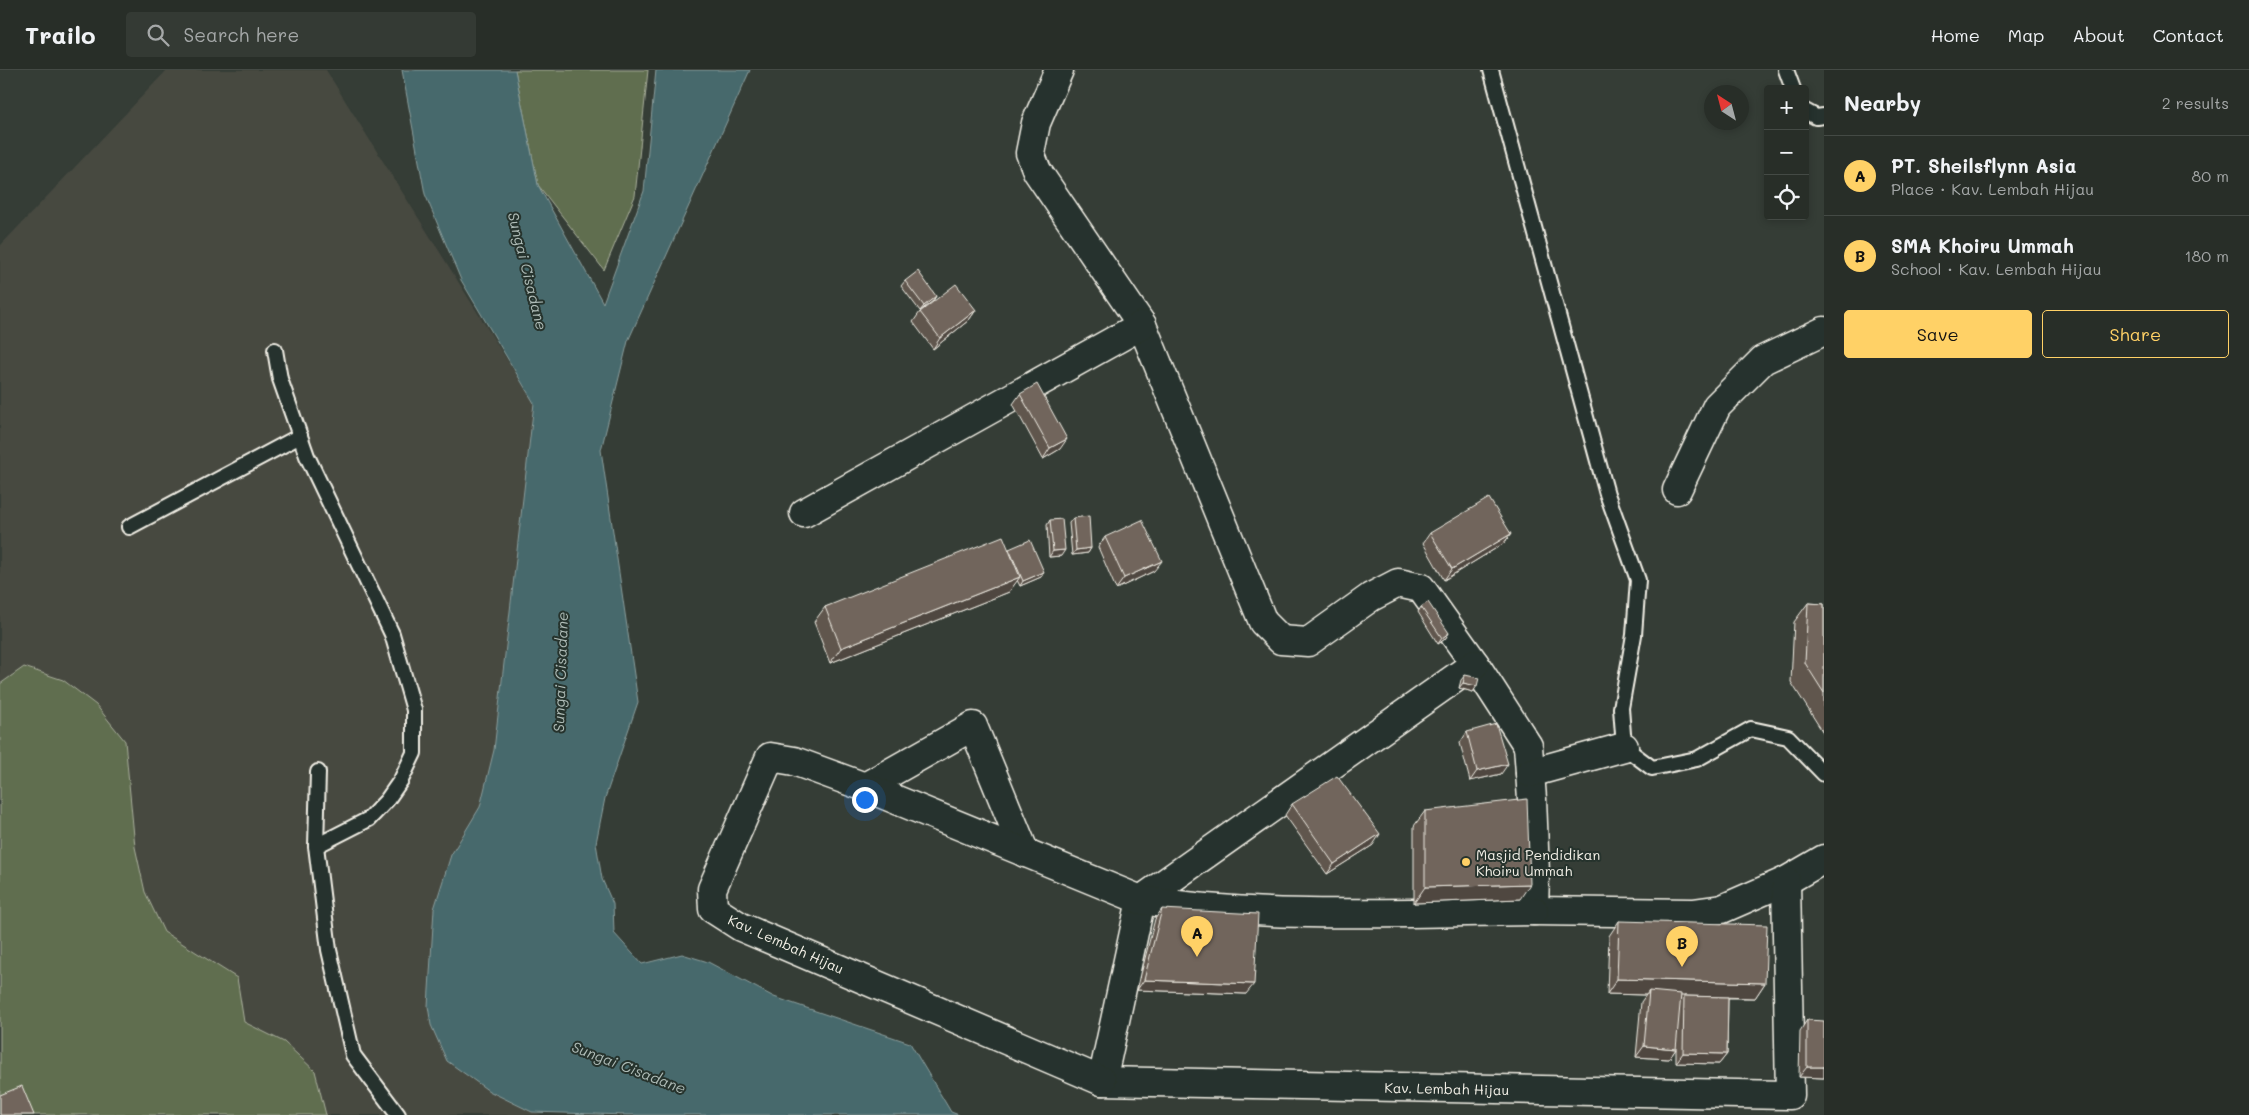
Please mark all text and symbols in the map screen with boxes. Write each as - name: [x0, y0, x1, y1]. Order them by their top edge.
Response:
- search box: [126, 12, 476, 57]
- text: Trailo: [25, 19, 96, 50]
- icon: search: [144, 21, 172, 49]
- text: Search here: [184, 22, 299, 47]
- text: Home: [1931, 23, 1980, 47]
- text: Map: [2008, 23, 2044, 47]
- text: About: [2072, 23, 2125, 47]
- text: Contact: [2153, 23, 2224, 47]
- north arrow: [1704, 85, 1749, 130]
- map controls: [1764, 85, 1809, 220]
- button: +: [1764, 85, 1809, 130]
- text: Nearby: [1844, 89, 1921, 116]
- text: 2 results: [2162, 92, 2229, 113]
- button: −: [1764, 130, 1809, 175]
- text: PT. Sheilsflynn Asia: [1891, 153, 2076, 178]
- text: A: [1854, 165, 1866, 186]
- text: 80 m: [2192, 165, 2229, 186]
- button: locate: [1764, 175, 1809, 220]
- text: Place · Kav. Lembah Hijau: [1891, 178, 2094, 199]
- water label: Sungai Cisadane: [504, 210, 552, 332]
- text: SMA Khoiru Ummah: [1891, 233, 2074, 258]
- text: B: [1855, 245, 1865, 266]
- text: 180 m: [2184, 245, 2229, 266]
- text: School · Kav. Lembah Hijau: [1891, 258, 2101, 279]
- button: Save: [1844, 310, 2032, 358]
- button: Share: [2042, 310, 2229, 358]
- water label: Sungai Cisadane: [548, 611, 572, 733]
- your location: [852, 787, 878, 813]
- place label: Masjid Pendidikan Khoiru Ummah: [1476, 845, 1600, 880]
- marker: Masjid Pendidikan Khoiru Ummah: [1460, 856, 1472, 868]
- street label: Kav. Lembah Hijau: [725, 910, 847, 978]
- pin: A: [1181, 916, 1213, 957]
- pin: B: [1666, 926, 1698, 967]
- water label: Sungai Cisadane: [569, 1036, 689, 1098]
- street label: Kav. Lembah Hijau: [1384, 1077, 1510, 1099]

